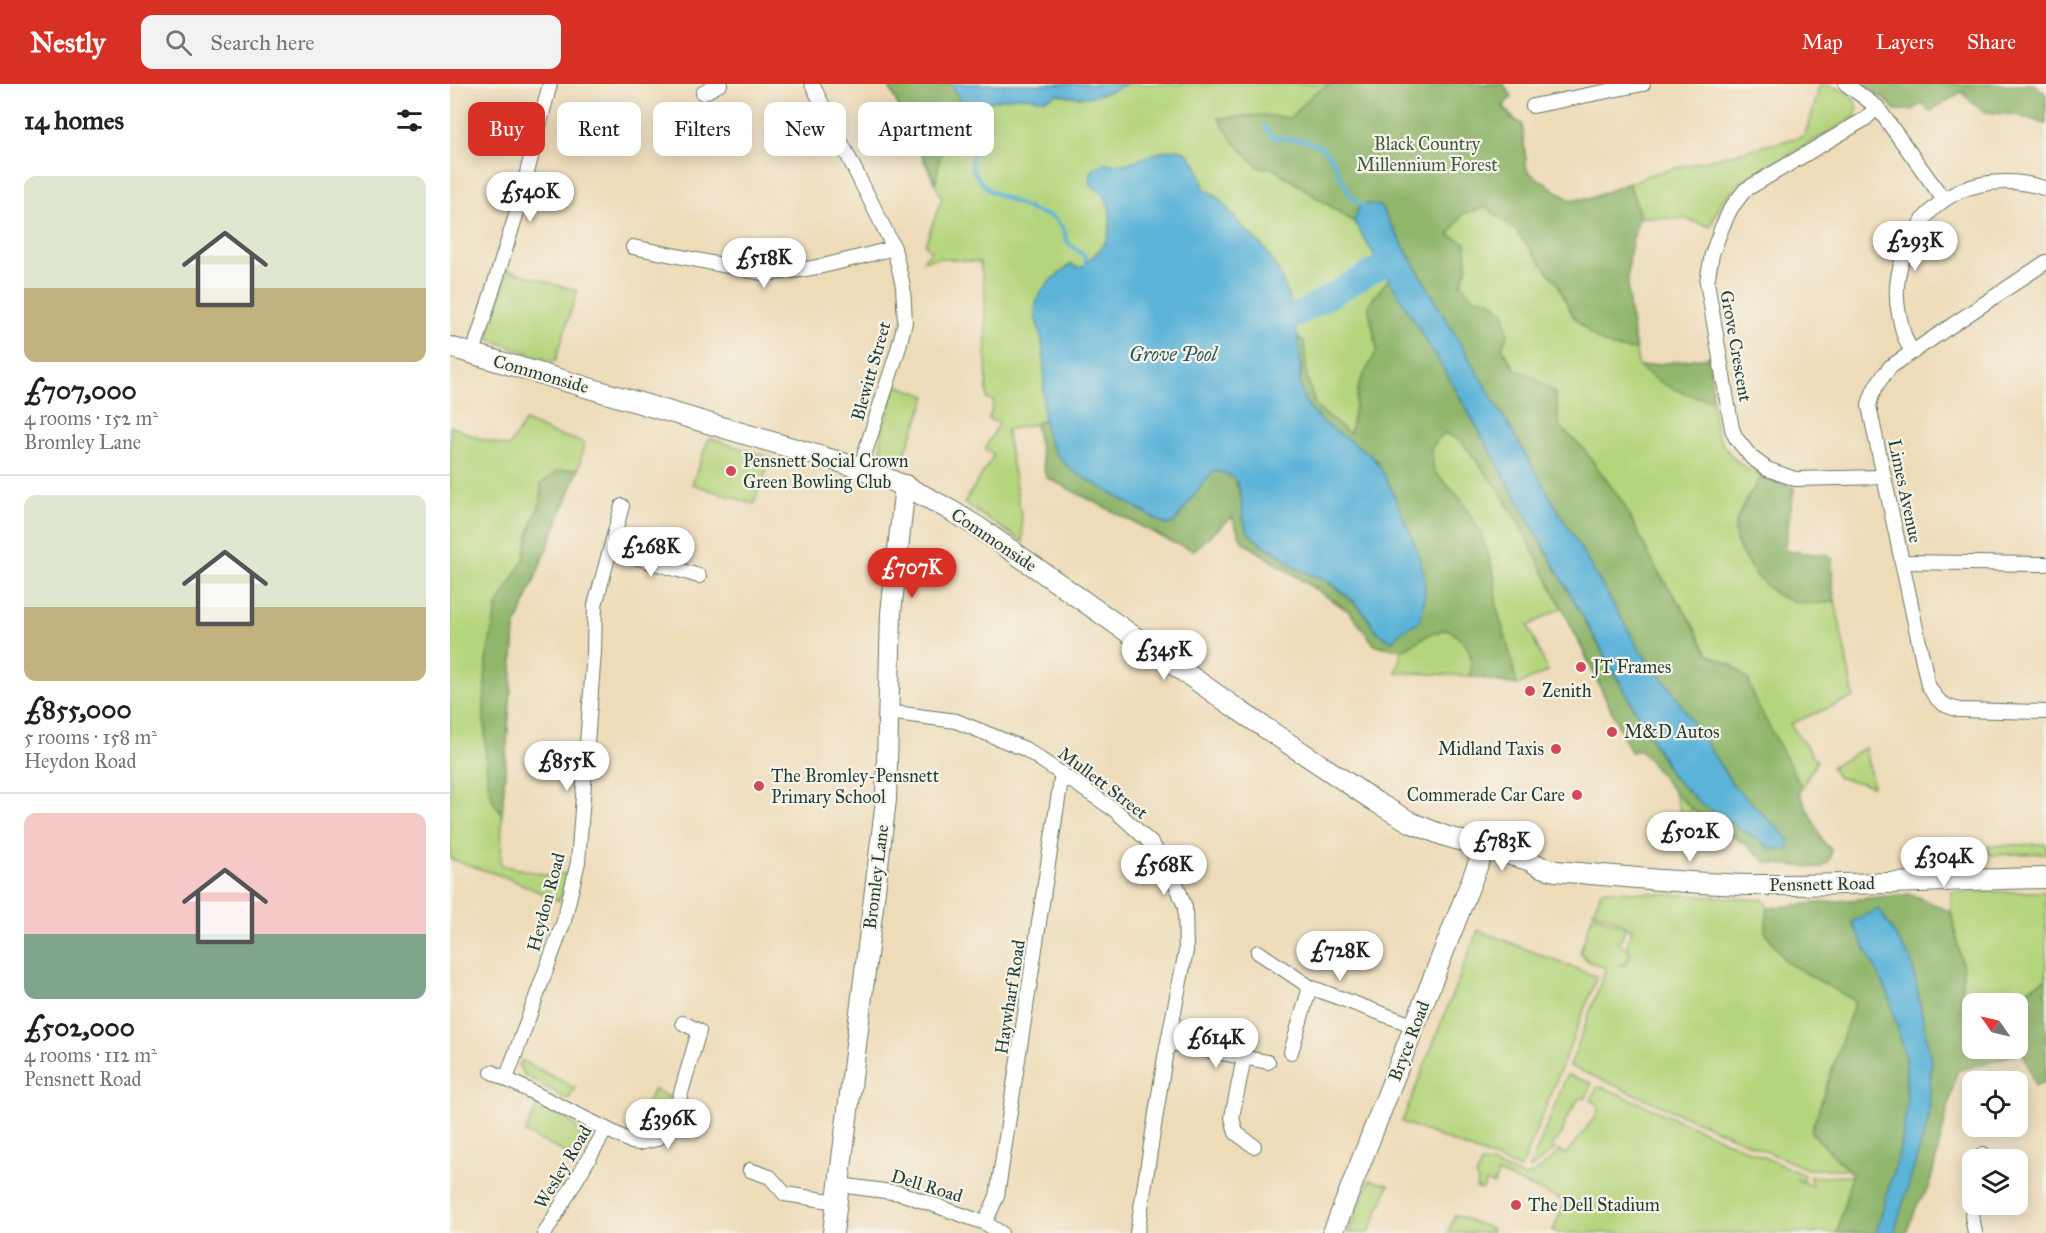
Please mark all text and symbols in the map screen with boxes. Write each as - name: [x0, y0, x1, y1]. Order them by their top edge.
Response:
- search box: [141, 15, 561, 69]
- text: Nestly: [30, 25, 105, 60]
- icon: search: [162, 26, 195, 59]
- text: Search here: [210, 29, 314, 56]
- text: Map: [1802, 29, 1843, 55]
- text: Layers: [1876, 29, 1934, 55]
- text: Share: [1967, 29, 2016, 55]
- chip: Buy: [468, 102, 545, 156]
- chip: Rent: [557, 102, 641, 156]
- chip: Filters: [653, 102, 752, 156]
- chip: New: [764, 102, 846, 156]
- chip: Apartment: [858, 102, 994, 156]
- text: 14 homes: [24, 104, 124, 136]
- icon: filters: [393, 104, 426, 137]
- park label: Black Country Millennium Forest: [1356, 133, 1498, 176]
- pin: £540K: [488, 172, 572, 223]
- text: £540K: [500, 179, 560, 203]
- icon: home: [171, 215, 279, 323]
- pin: £293K: [1873, 221, 1957, 272]
- text: £293K: [1887, 228, 1943, 252]
- pin: £518K: [722, 238, 806, 289]
- text: £518K: [736, 245, 792, 269]
- street label: Grove Crescent: [1715, 289, 1757, 404]
- street label: Blewitt Street: [846, 318, 896, 423]
- water label: Grove Pool: [1129, 342, 1219, 366]
- street label: Commonside: [491, 350, 591, 398]
- text: £707,000: [24, 374, 137, 406]
- text: 4 rooms · 152 m²: [24, 406, 158, 430]
- text: Bromley Lane: [24, 430, 141, 454]
- street label: Limes Avenue: [1883, 437, 1927, 545]
- place label: Pensnett Social Crown Green Bowling Club: [743, 450, 909, 494]
- marker: Pensnett Social Crown Green Bowling Club: [724, 464, 738, 478]
- street label: Commonside: [947, 503, 1041, 577]
- pin: £268K: [609, 527, 693, 578]
- icon: home: [171, 534, 279, 642]
- text: £268K: [622, 534, 680, 558]
- pin: £707K: [870, 548, 954, 599]
- text: £707K: [881, 555, 943, 579]
- pin: £345K: [1122, 630, 1206, 681]
- text: £345K: [1136, 637, 1192, 661]
- place label: JT Frames: [1591, 656, 1671, 679]
- marker: JT Frames: [1574, 660, 1588, 674]
- place label: Zenith: [1542, 680, 1592, 702]
- marker: Zenith: [1523, 684, 1537, 698]
- text: £855,000: [24, 693, 132, 725]
- place label: M&D Autos: [1624, 721, 1720, 743]
- text: 5 rooms · 158 m²: [24, 725, 157, 749]
- marker: M&D Autos: [1605, 725, 1619, 739]
- place label: Midland Taxis: [1438, 738, 1544, 760]
- pin: £855K: [525, 741, 609, 792]
- street label: Mullett Street: [1054, 742, 1153, 824]
- marker: Midland Taxis: [1549, 742, 1563, 756]
- text: £855K: [538, 748, 596, 772]
- text: Heydon Road: [24, 749, 137, 773]
- place label: The Bromley-Pensnett Primary School: [771, 765, 940, 808]
- marker: The Bromley-Pensnett Primary School: [752, 779, 766, 793]
- place label: Commerade Car Care: [1407, 784, 1565, 806]
- marker: Commerade Car Care: [1570, 788, 1584, 802]
- pin: £502K: [1648, 812, 1732, 863]
- text: £502K: [1661, 819, 1719, 843]
- pin: £783K: [1460, 821, 1544, 872]
- street label: Bromley Lane: [859, 823, 893, 931]
- text: £783K: [1473, 828, 1531, 852]
- pin: £304K: [1902, 837, 1986, 888]
- text: £304K: [1915, 844, 1973, 868]
- pin: £568K: [1122, 845, 1206, 896]
- street label: Heydon Road: [522, 850, 570, 954]
- icon: home: [171, 852, 279, 960]
- text: £568K: [1135, 852, 1193, 876]
- street label: Pensnett Road: [1769, 872, 1875, 896]
- pin: £728K: [1298, 931, 1382, 982]
- street label: Haywharf Road: [990, 938, 1030, 1056]
- text: £728K: [1310, 938, 1370, 962]
- north arrow: [1962, 993, 2028, 1059]
- map controls: [1962, 993, 2028, 1215]
- street label: Bryce Road: [1384, 998, 1434, 1084]
- text: £502,000: [24, 1011, 135, 1043]
- pin: £614K: [1174, 1018, 1258, 1069]
- text: £614K: [1187, 1025, 1245, 1049]
- text: 4 rooms · 112 m²: [24, 1043, 157, 1067]
- text: Pensnett Road: [24, 1067, 142, 1091]
- button: locate: [1962, 1071, 2028, 1137]
- pin: £396K: [626, 1099, 710, 1150]
- text: £396K: [639, 1106, 697, 1130]
- street label: Wesley Road: [530, 1121, 596, 1213]
- button: layers: [1962, 1149, 2028, 1215]
- street label: Dell Road: [889, 1165, 965, 1207]
- place label: The Dell Stadium: [1528, 1194, 1660, 1216]
- marker: The Dell Stadium: [1509, 1198, 1523, 1212]

